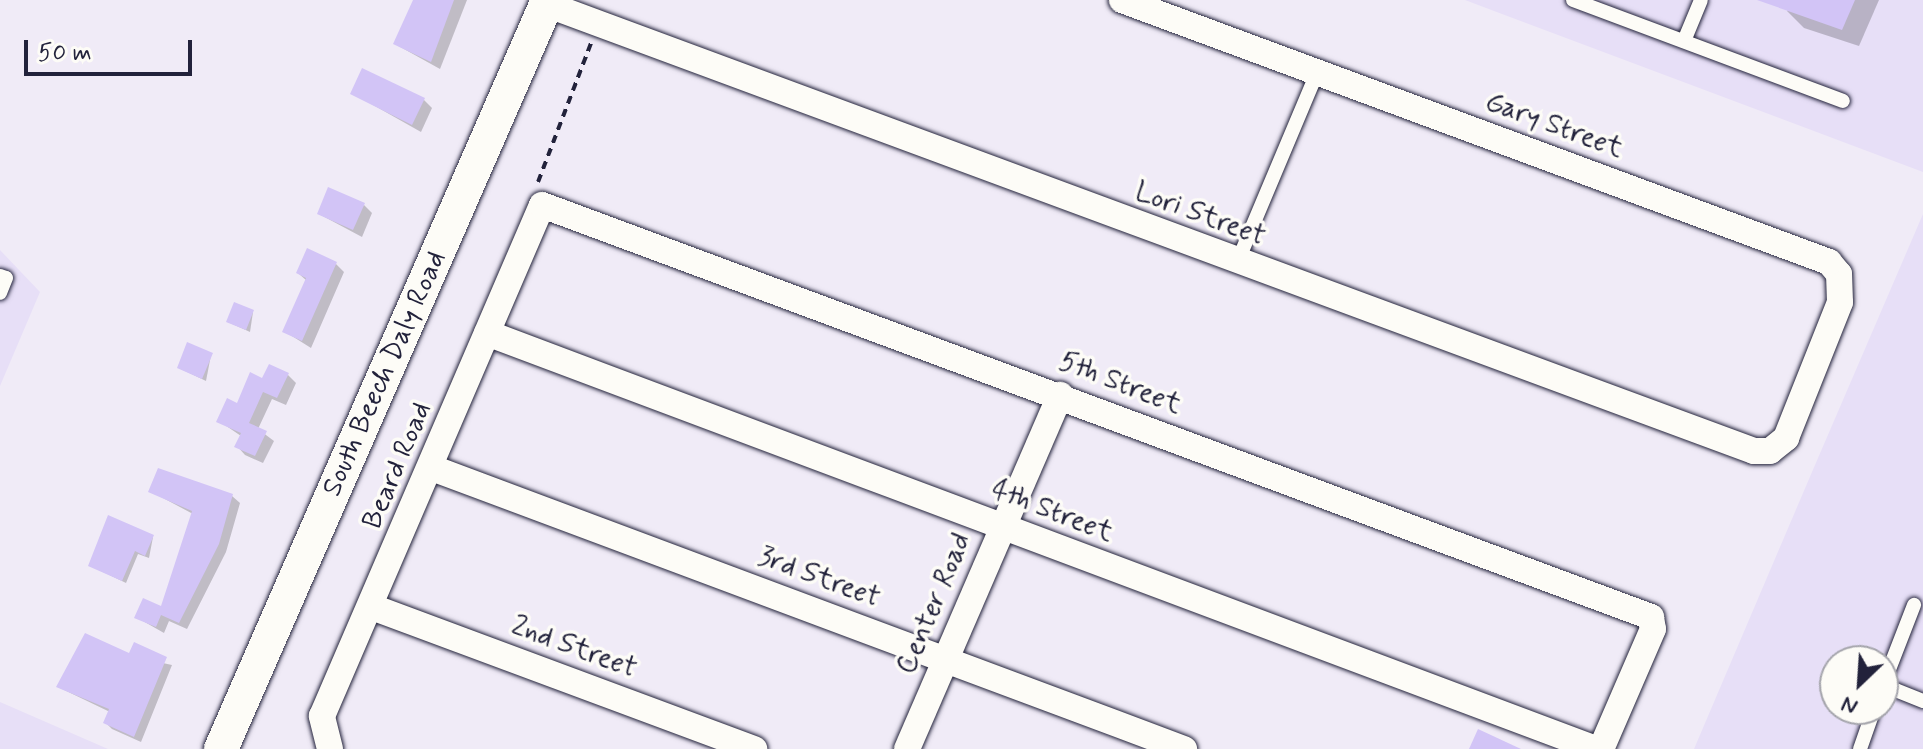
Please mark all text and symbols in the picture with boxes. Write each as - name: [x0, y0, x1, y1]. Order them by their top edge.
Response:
- scale bar: [28, 24, 196, 74]
- text: 50 m: [38, 38, 92, 69]
- street label: Gary Street: [1481, 86, 1627, 166]
- street label: Lori Street: [1131, 176, 1269, 254]
- street label: South Beech Daly Road: [316, 246, 454, 502]
- street label: 5th Street: [1054, 345, 1186, 423]
- street label: Beard Road: [356, 398, 440, 534]
- street label: 4th Street: [986, 473, 1118, 551]
- street label: Center Road: [890, 528, 980, 680]
- street label: 3rd Street: [754, 541, 884, 615]
- street label: 2nd Street: [507, 610, 641, 686]
- north arrow: [1819, 645, 1899, 725]
- text: N: [1837, 689, 1862, 721]

